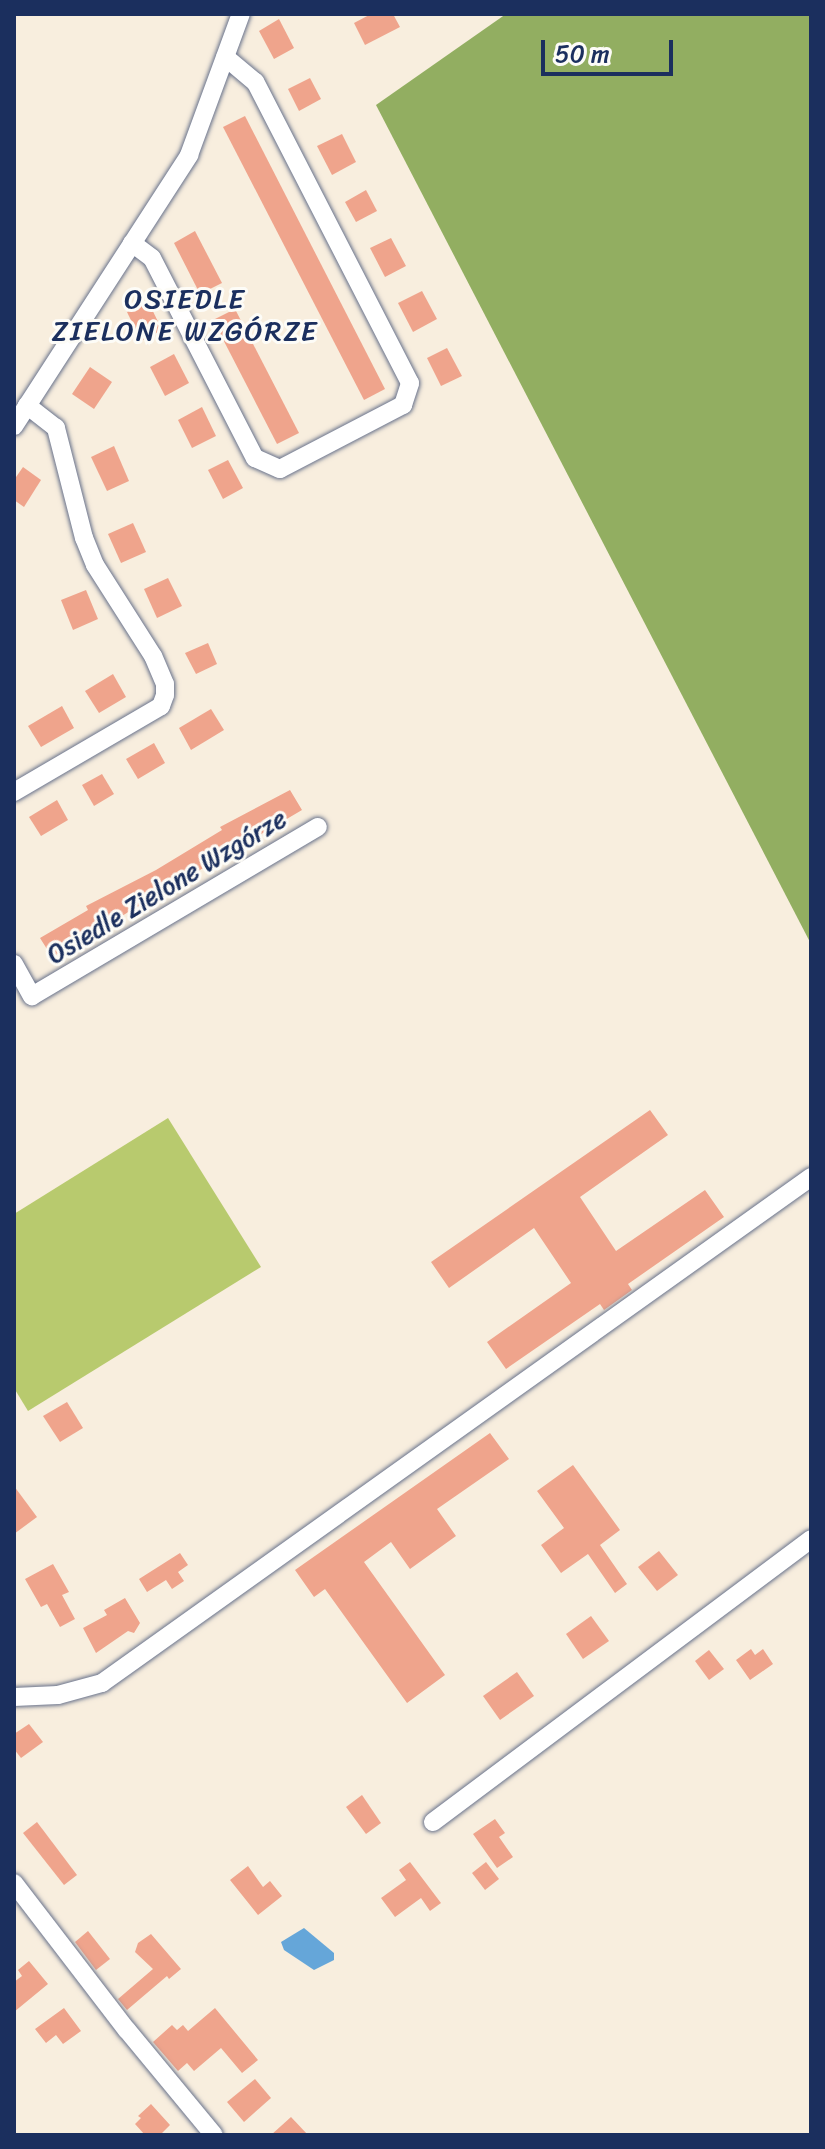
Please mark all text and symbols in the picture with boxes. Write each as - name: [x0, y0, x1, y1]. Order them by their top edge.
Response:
- scale bar: [545, 24, 677, 74]
- text: 50 m: [555, 33, 610, 75]
- district label: OSIEDLE ZIELONE WZGÓRZE: [51, 282, 319, 348]
- street label: Osiedle Zielone Wzgórze: [42, 803, 292, 971]

